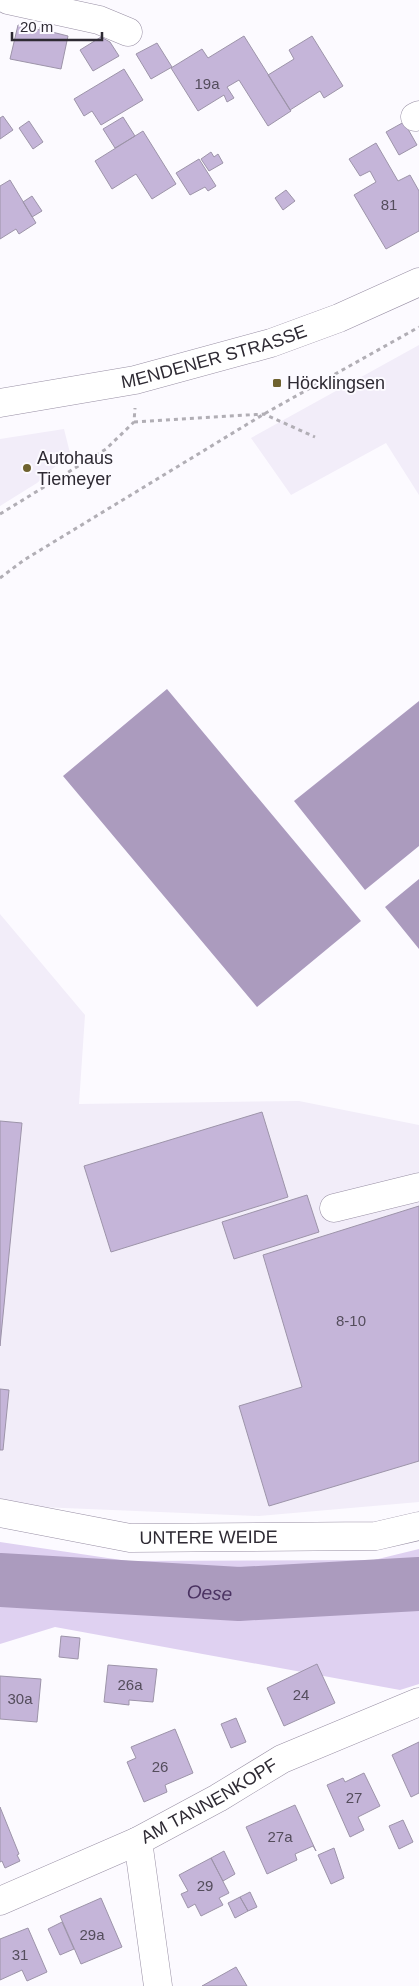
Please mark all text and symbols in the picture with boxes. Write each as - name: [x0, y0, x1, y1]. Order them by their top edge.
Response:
- scale bar: [12, 10, 102, 42]
- text: 20 m: [20, 18, 53, 35]
- house number: 19a: [194, 75, 220, 92]
- house number: 81: [381, 196, 397, 213]
- street label: MENDENER STRASSE: [120, 321, 309, 392]
- place label: Höcklingsen: [287, 373, 385, 393]
- marker: Höcklingsen: [271, 377, 283, 389]
- place label: Autohaus Tiemeyer: [37, 448, 113, 489]
- marker: Autohaus Tiemeyer: [21, 462, 33, 474]
- house number: 8-10: [336, 1312, 366, 1329]
- street label: UNTERE WEIDE: [139, 1527, 278, 1548]
- water label: Oese: [186, 1581, 233, 1605]
- house number: 26a: [117, 1676, 143, 1693]
- house number: 24: [293, 1686, 309, 1703]
- house number: 30a: [7, 1690, 33, 1707]
- street label: AM TANNENKOPF: [137, 1754, 281, 1848]
- house number: 26: [152, 1758, 168, 1775]
- house number: 27: [346, 1789, 362, 1806]
- house number: 27a: [267, 1828, 293, 1845]
- house number: 29: [197, 1877, 213, 1894]
- house number: 29a: [79, 1926, 105, 1943]
- house number: 31: [12, 1946, 28, 1963]

